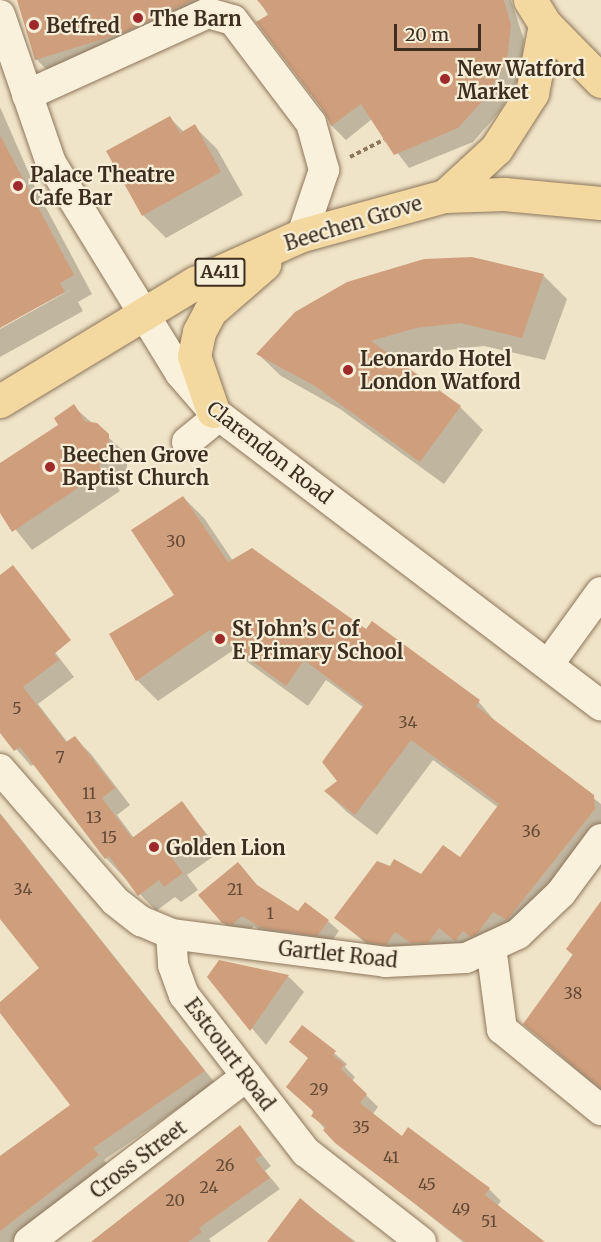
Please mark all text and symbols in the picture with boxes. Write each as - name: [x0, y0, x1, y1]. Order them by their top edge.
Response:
- place label: The Barn: [150, 6, 242, 30]
- marker: The Barn: [131, 11, 145, 25]
- scale bar: [397, 12, 484, 50]
- place label: Betfred: [46, 13, 120, 37]
- marker: Betfred: [27, 18, 41, 32]
- text: 20 m: [405, 23, 449, 46]
- place label: New Watford Market: [457, 56, 585, 103]
- marker: New Watford Market: [438, 72, 452, 86]
- place label: Palace Theatre Cafe Bar: [30, 162, 175, 209]
- marker: Palace Theatre Cafe Bar: [11, 179, 25, 193]
- street label: Beechen Grove: [281, 191, 425, 255]
- road number: A411: [193, 257, 247, 287]
- place label: Leonardo Hotel London Watford: [360, 346, 521, 393]
- marker: Leonardo Hotel London Watford: [341, 363, 355, 377]
- street label: Clarendon Road: [203, 396, 337, 508]
- place label: Beechen Grove Baptist Church: [62, 443, 209, 490]
- marker: Beechen Grove Baptist Church: [43, 460, 57, 474]
- house number: 30: [166, 531, 186, 551]
- place label: St John’s C of E Primary School: [232, 616, 403, 663]
- marker: St John’s C of E Primary School: [213, 632, 227, 646]
- house number: 5: [12, 698, 22, 718]
- house number: 34: [399, 712, 417, 732]
- house number: 7: [55, 747, 65, 767]
- house number: 11: [82, 783, 96, 803]
- house number: 13: [86, 807, 102, 827]
- house number: 36: [522, 821, 540, 841]
- house number: 15: [101, 827, 117, 847]
- place label: Golden Lion: [166, 835, 286, 859]
- marker: Golden Lion: [147, 840, 161, 854]
- house number: 34: [14, 879, 32, 899]
- house number: 21: [227, 879, 243, 899]
- house number: 1: [266, 903, 274, 923]
- street label: Gartlet Road: [277, 936, 399, 972]
- house number: 38: [564, 983, 582, 1003]
- street label: Estcourt Road: [180, 993, 280, 1115]
- house number: 29: [310, 1079, 328, 1099]
- street label: Cross Street: [85, 1115, 191, 1203]
- house number: 35: [352, 1117, 370, 1137]
- house number: 41: [383, 1147, 399, 1167]
- house number: 26: [216, 1155, 234, 1175]
- house number: 45: [418, 1174, 436, 1194]
- house number: 24: [200, 1177, 218, 1197]
- house number: 20: [165, 1190, 185, 1210]
- house number: 49: [452, 1199, 470, 1219]
- house number: 51: [481, 1211, 497, 1231]

